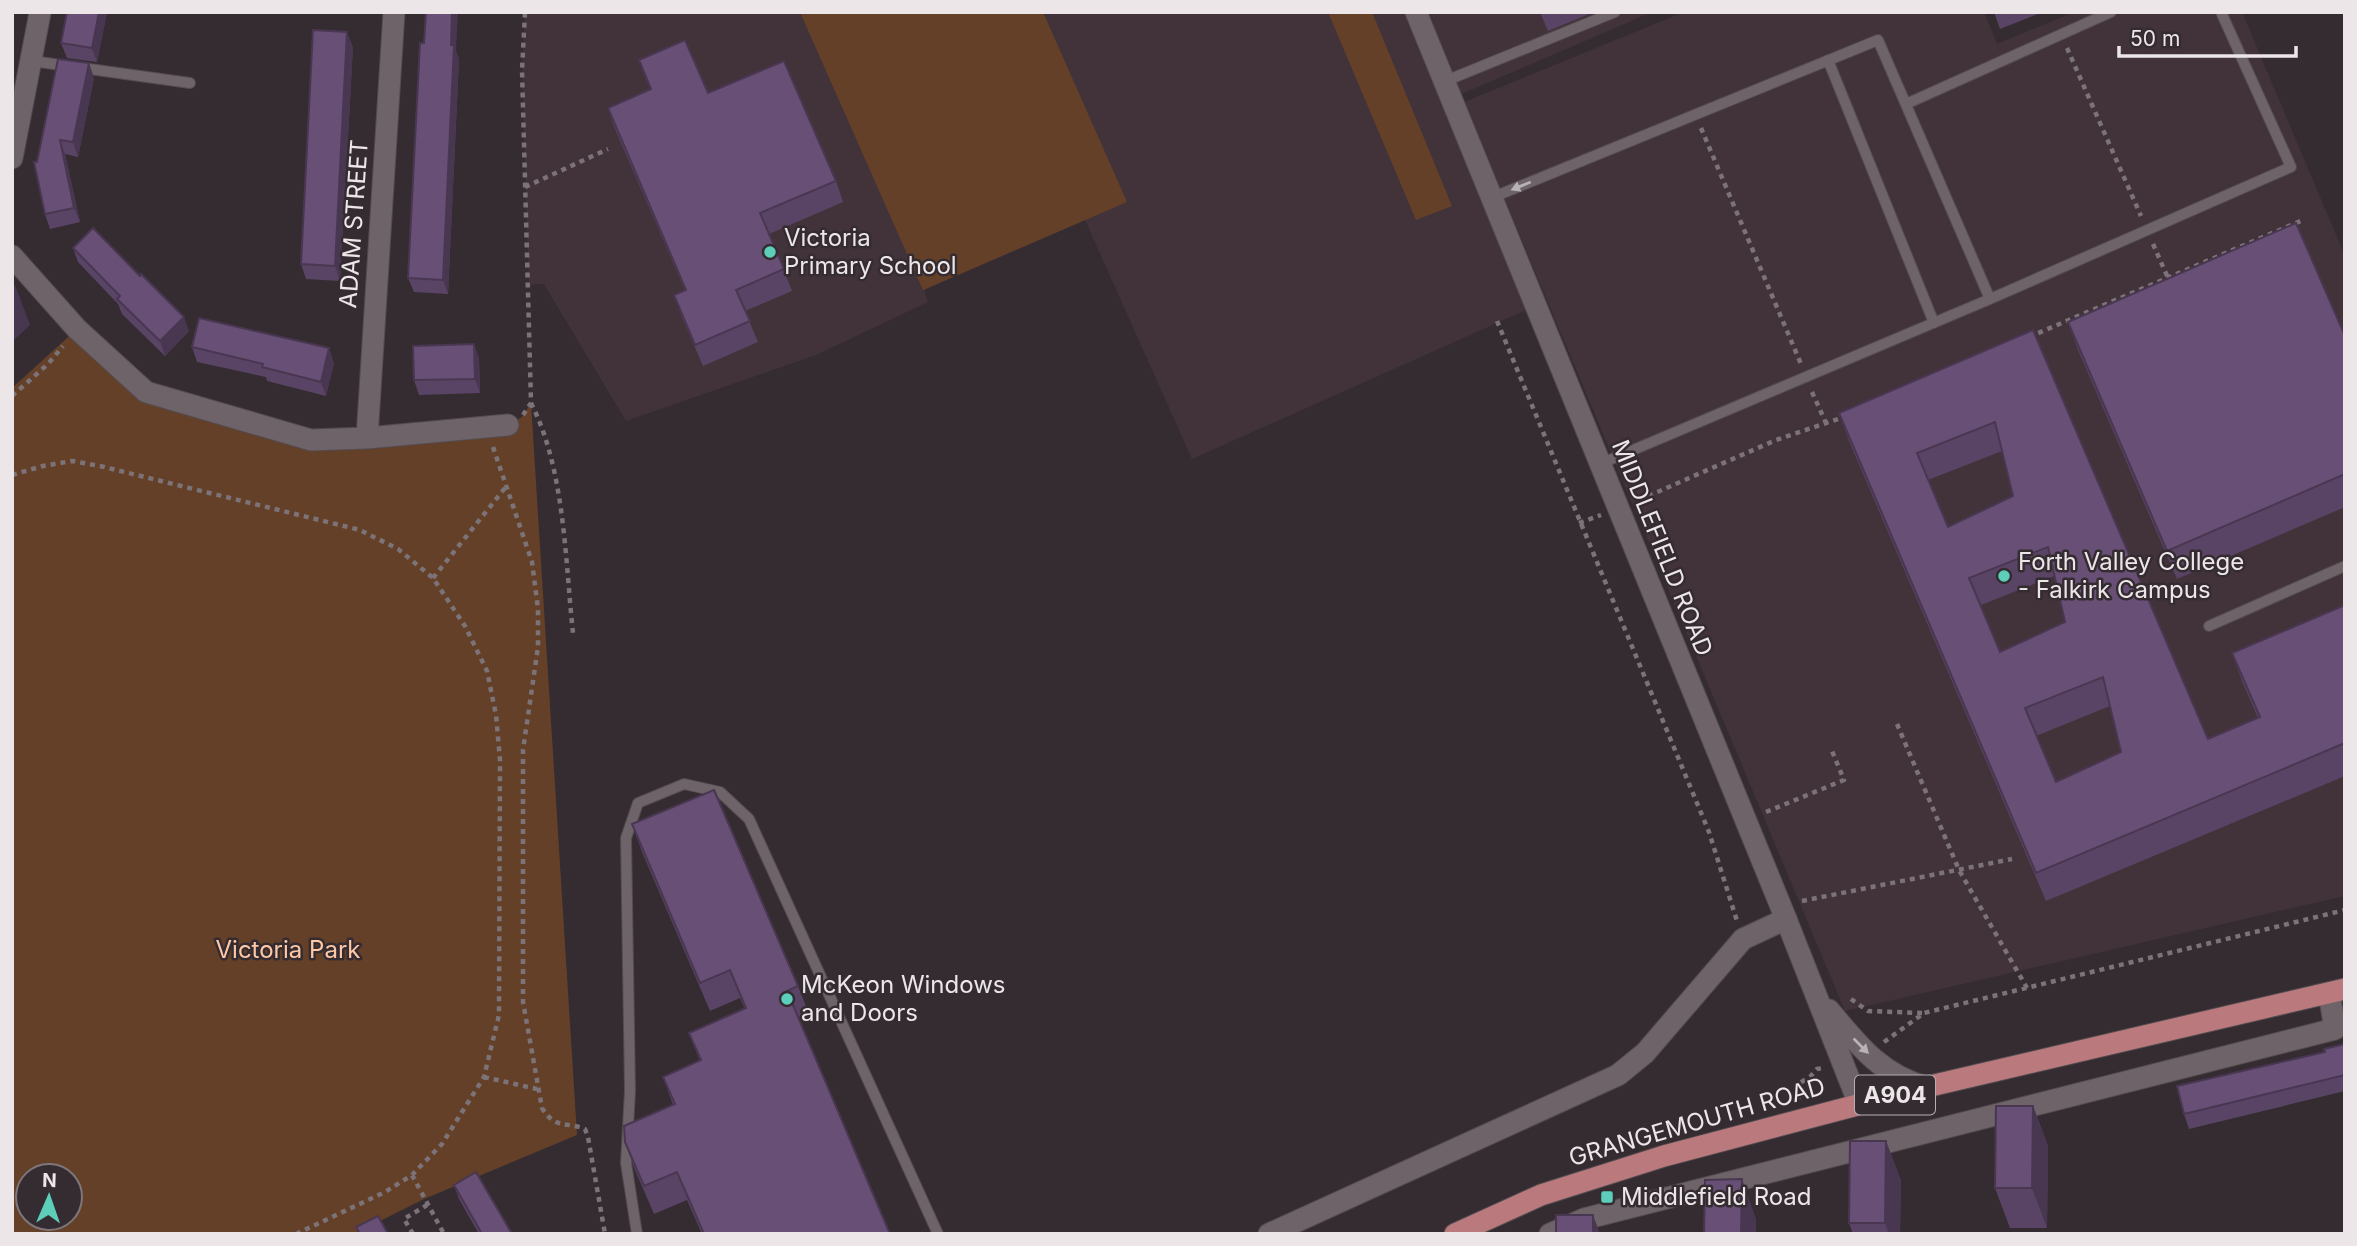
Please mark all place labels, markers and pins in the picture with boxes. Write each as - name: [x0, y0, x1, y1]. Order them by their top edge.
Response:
- place label: Victoria Primary School: [784, 223, 957, 280]
- marker: Victoria Primary School: [762, 244, 778, 260]
- place label: Forth Valley College - Falkirk Campus: [2018, 547, 2244, 604]
- marker: Forth Valley College - Falkirk Campus: [1996, 568, 2012, 584]
- place label: McKeon Windows and Doors: [801, 970, 1005, 1027]
- marker: McKeon Windows and Doors: [779, 991, 795, 1007]
- place label: Middlefield Road: [1621, 1182, 1812, 1211]
- marker: Middlefield Road: [1599, 1189, 1615, 1205]

